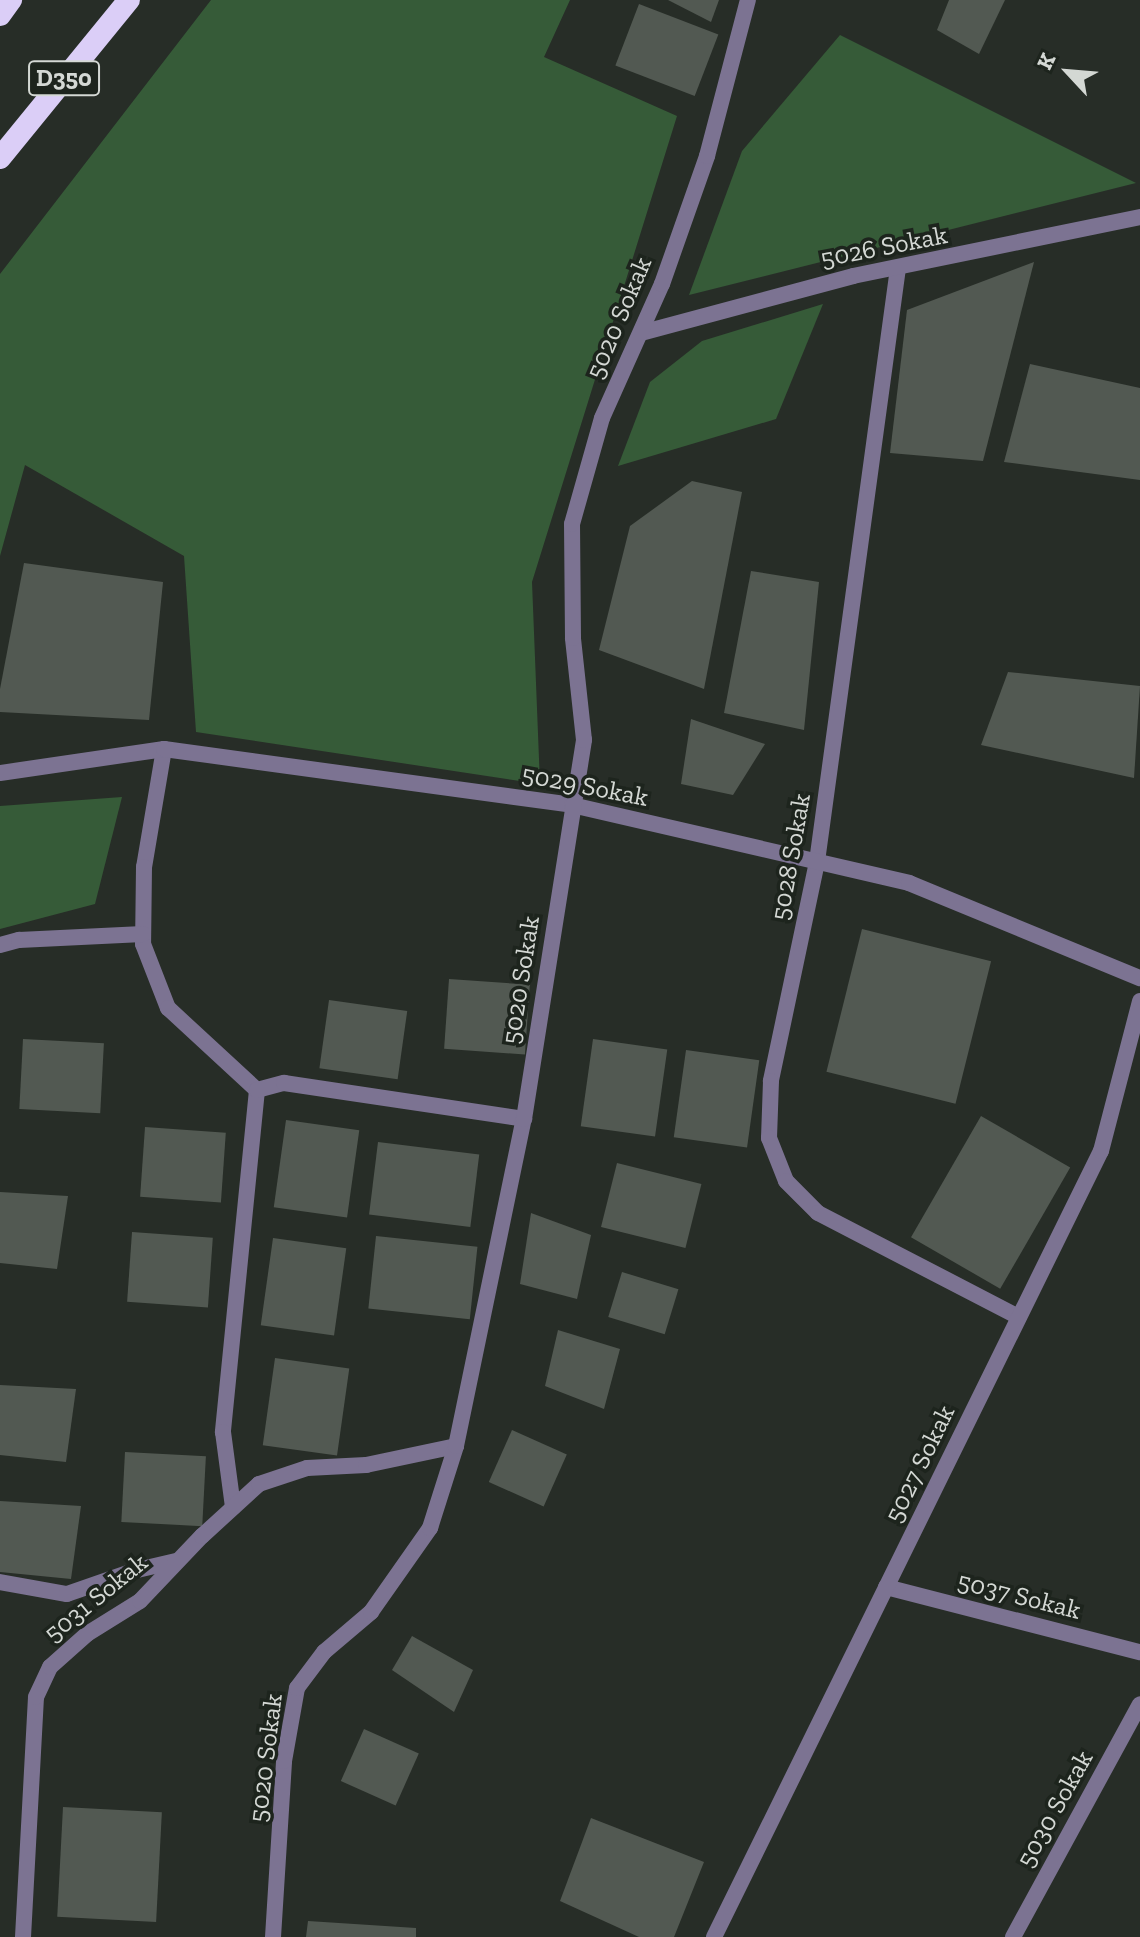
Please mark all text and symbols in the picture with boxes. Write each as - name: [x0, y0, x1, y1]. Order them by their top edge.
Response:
- north arrow: [1028, 32, 1108, 112]
- text: K: [1031, 49, 1061, 74]
- road number: D350: [28, 58, 100, 98]
- street label: 5026 Sokak: [818, 219, 950, 275]
- street label: 5020 Sokak: [579, 252, 659, 384]
- street label: 5029 Sokak: [519, 758, 651, 814]
- street label: 5028 Sokak: [764, 791, 818, 923]
- street label: 5020 Sokak: [495, 914, 547, 1046]
- street label: 5027 Sokak: [878, 1400, 962, 1528]
- street label: 5031 Sokak: [38, 1547, 154, 1649]
- street label: 5037 Sokak: [954, 1566, 1084, 1626]
- street label: 5020 Sokak: [243, 1692, 289, 1824]
- street label: 5030 Sokak: [1010, 1745, 1100, 1873]

